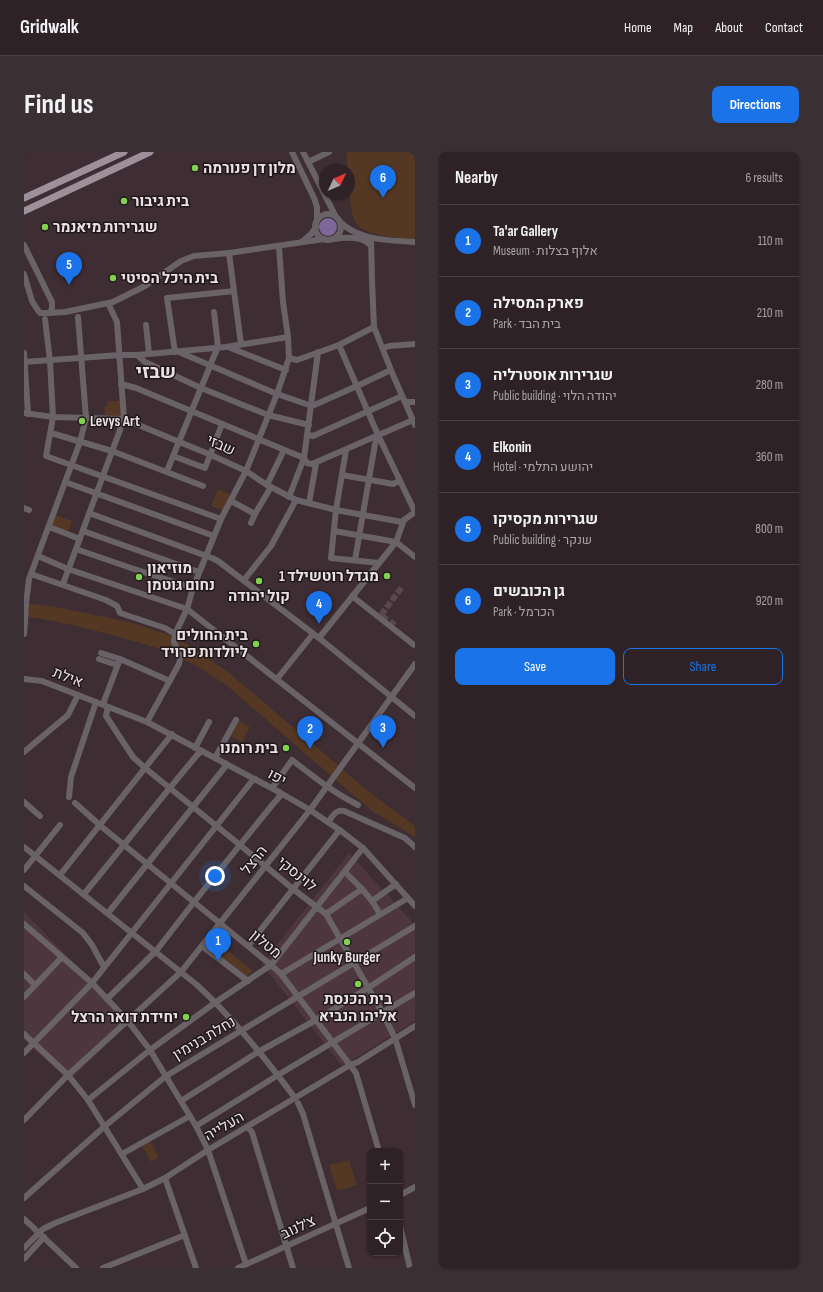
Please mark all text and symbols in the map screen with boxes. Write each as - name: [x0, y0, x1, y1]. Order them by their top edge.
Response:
- text: Gridwalk: [20, 16, 79, 39]
- text: Home: [624, 19, 652, 36]
- text: Map: [674, 19, 693, 36]
- text: About: [715, 19, 743, 36]
- text: Contact: [765, 19, 803, 36]
- button: Directions: [712, 86, 799, 123]
- text: Find us: [24, 88, 93, 121]
- place label: מלון דן פנורמה: [203, 159, 296, 178]
- marker: מלון דן פנורמה: [190, 163, 200, 173]
- north arrow: [319, 164, 355, 200]
- pin: 6: [370, 165, 396, 198]
- text: Nearby: [455, 168, 498, 188]
- text: 6 results: [745, 170, 783, 186]
- place label: בית גיבור: [132, 192, 189, 211]
- marker: בית גיבור: [119, 196, 129, 206]
- place label: שגרירות מיאנמר: [53, 218, 158, 237]
- marker: שגרירות מיאנמר: [40, 222, 50, 232]
- text: Ta'ar Gallery: [493, 222, 558, 241]
- text: 1: [465, 233, 471, 249]
- text: 110 m: [758, 233, 783, 249]
- text: Museum · אלוף בצלות: [493, 243, 598, 259]
- pin: 5: [56, 252, 82, 285]
- place label: בית היכל הסיטי: [121, 269, 218, 288]
- marker: בית היכל הסיטי: [108, 273, 118, 283]
- text: פארק המסילה: [493, 294, 584, 313]
- text: 2: [465, 305, 471, 321]
- text: 210 m: [757, 305, 783, 321]
- text: Park · בית הבד: [493, 316, 561, 332]
- district label: שבזי: [136, 361, 176, 384]
- text: שגרירות אוסטרליה: [493, 366, 613, 385]
- text: 3: [465, 377, 471, 393]
- text: 280 m: [756, 377, 783, 393]
- text: Public building · יהודה הלוי: [493, 388, 617, 404]
- place label: Levys Art: [90, 412, 140, 431]
- marker: Levys Art: [77, 416, 87, 426]
- street label: שבזי: [203, 431, 238, 460]
- text: Elkonin: [493, 438, 532, 457]
- text: 4: [465, 449, 471, 465]
- text: 360 m: [756, 449, 783, 465]
- text: Hotel · יהושע התלמי: [493, 459, 593, 475]
- text: שגרירות מקסיקו: [493, 510, 598, 529]
- text: 5: [465, 521, 471, 537]
- text: 800 m: [755, 521, 783, 537]
- text: Public building · שנקר: [493, 532, 592, 548]
- place label: מוזיאון נחום גוטמן: [147, 559, 215, 595]
- place label: מגדל רוטשילד 1: [279, 567, 379, 586]
- marker: מגדל רוטשילד 1: [382, 571, 392, 581]
- marker: מוזיאון נחום גוטמן: [134, 572, 144, 582]
- marker: קול יהודה: [254, 576, 264, 586]
- text: גן הכובשים: [493, 582, 565, 601]
- place label: קול יהודה: [228, 587, 290, 606]
- pin: 4: [306, 591, 332, 624]
- text: 6: [465, 593, 471, 609]
- text: 920 m: [756, 593, 783, 609]
- text: Park · הכרמל: [493, 604, 555, 620]
- place label: בית החולים ליולדות פרויד: [161, 626, 248, 662]
- marker: בית החולים ליולדות פרויד: [251, 639, 261, 649]
- button: Save: [455, 648, 615, 685]
- button: Share: [623, 648, 783, 685]
- street label: אילת: [50, 663, 86, 692]
- pin: 3: [370, 715, 396, 748]
- pin: 2: [297, 716, 323, 749]
- place label: בית רומנו: [220, 739, 278, 758]
- marker: בית רומנו: [281, 743, 291, 753]
- street label: יפו: [264, 765, 289, 790]
- street label: הרצל: [237, 842, 272, 879]
- street label: לוינסקי: [273, 853, 321, 896]
- your location: [205, 866, 225, 886]
- street label: מטלון: [246, 926, 285, 963]
- pin: 1: [205, 928, 231, 961]
- marker: Junky Burger: [342, 937, 352, 947]
- place label: Junky Burger: [313, 948, 381, 967]
- marker: בית הכנסת אליהו הנביא: [353, 979, 363, 989]
- place label: בית הכנסת אליהו הנביא: [319, 990, 397, 1026]
- place label: יחידת דואר הרצל: [71, 1008, 178, 1027]
- street label: נחלת בנימין: [169, 1012, 239, 1065]
- marker: יחידת דואר הרצל: [181, 1012, 191, 1022]
- street label: העלייה: [201, 1107, 248, 1145]
- map controls: [367, 1148, 403, 1256]
- button: +: [367, 1148, 403, 1184]
- button: −: [367, 1184, 403, 1220]
- street label: צ'לנוב: [278, 1211, 319, 1244]
- button: locate: [367, 1220, 403, 1256]

